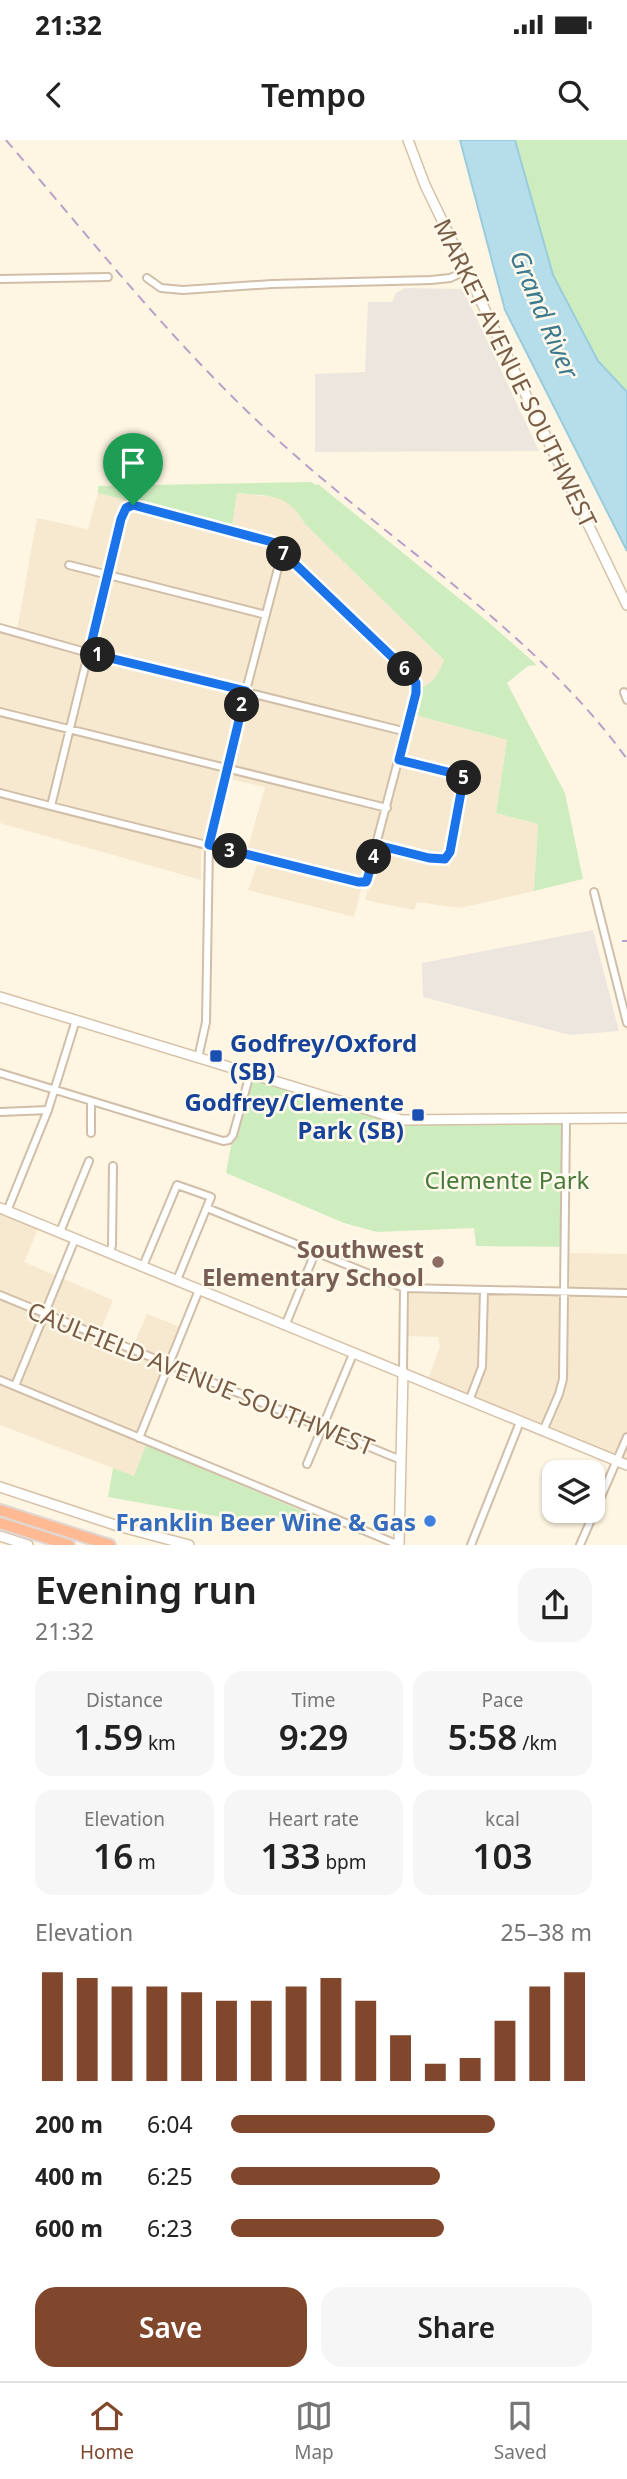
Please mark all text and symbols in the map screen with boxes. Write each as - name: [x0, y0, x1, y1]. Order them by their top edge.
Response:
- text: 21:32: [35, 7, 102, 43]
- text: Tempo: [261, 73, 366, 116]
- icon: back: [35, 76, 73, 114]
- icon: search: [554, 76, 592, 114]
- street label: MARKET AVENUE SOUTHWEST: [427, 213, 606, 534]
- water label: Grand River: [502, 244, 589, 385]
- pin: [103, 433, 163, 505]
- icon: arrive: [114, 444, 152, 482]
- pin: 7: [266, 536, 302, 572]
- text: 7: [278, 540, 289, 566]
- pin: 1: [80, 638, 116, 672]
- text: 1: [92, 641, 103, 667]
- pin: 6: [388, 652, 422, 686]
- text: 6: [399, 655, 410, 681]
- pin: 2: [224, 688, 260, 722]
- text: 2: [236, 691, 247, 717]
- pin: 5: [447, 760, 482, 796]
- text: 5: [458, 764, 469, 790]
- pin: 3: [212, 834, 247, 868]
- text: 3: [224, 837, 235, 863]
- pin: 4: [356, 840, 392, 874]
- text: 4: [368, 843, 379, 869]
- place label: Godfrey/Oxford (SB): [230, 1026, 417, 1087]
- marker: Godfrey/Oxford (SB): [208, 1048, 224, 1064]
- place label: Godfrey/Clemente Park (SB): [184, 1085, 404, 1146]
- marker: Godfrey/Clemente Park (SB): [410, 1107, 426, 1123]
- park label: Clemente Park: [425, 1163, 590, 1196]
- place label: Southwest Elementary School: [202, 1232, 424, 1293]
- marker: Southwest Elementary School: [430, 1254, 446, 1270]
- street label: CAULFIELD AVENUE SOUTHWEST: [23, 1293, 380, 1463]
- map controls: [542, 1460, 605, 1523]
- button: layers: [542, 1460, 605, 1523]
- place label: Franklin Beer Wine & Gas: [115, 1505, 416, 1538]
- marker: Franklin Beer Wine & Gas: [422, 1513, 438, 1529]
- text: Evening run: [35, 1563, 257, 1615]
- button: share: [518, 1568, 592, 1642]
- text: 21:32: [35, 1615, 94, 1647]
- text: Distance: [86, 1687, 163, 1713]
- text: Time: [292, 1687, 335, 1713]
- text: Pace: [482, 1687, 524, 1713]
- text: 1.59: [73, 1713, 143, 1760]
- text: 9:29: [279, 1713, 348, 1760]
- text: 5:58: [448, 1713, 517, 1760]
- text: km: [143, 1730, 176, 1756]
- text: /km: [517, 1730, 557, 1756]
- text: Elevation: [84, 1806, 165, 1832]
- text: Heart rate: [268, 1806, 359, 1832]
- text: kcal: [485, 1806, 520, 1832]
- text: 16: [93, 1832, 133, 1879]
- text: 133: [260, 1832, 320, 1879]
- text: 103: [472, 1832, 533, 1879]
- text: m: [133, 1849, 156, 1875]
- text: bpm: [320, 1849, 367, 1875]
- text: Elevation: [35, 1916, 133, 1948]
- text: 25–38 m: [500, 1916, 592, 1948]
- text: 200 m: [35, 2108, 103, 2140]
- text: 6:04: [147, 2108, 193, 2140]
- text: 400 m: [35, 2160, 103, 2192]
- text: 6:25: [147, 2160, 193, 2192]
- text: 600 m: [35, 2212, 103, 2244]
- text: 6:23: [147, 2212, 193, 2244]
- button: Save: [35, 2287, 307, 2367]
- button: Share: [321, 2287, 592, 2367]
- tab: Home: [80, 2397, 134, 2465]
- tab: Map: [294, 2397, 334, 2465]
- tab: Saved: [494, 2397, 547, 2465]

